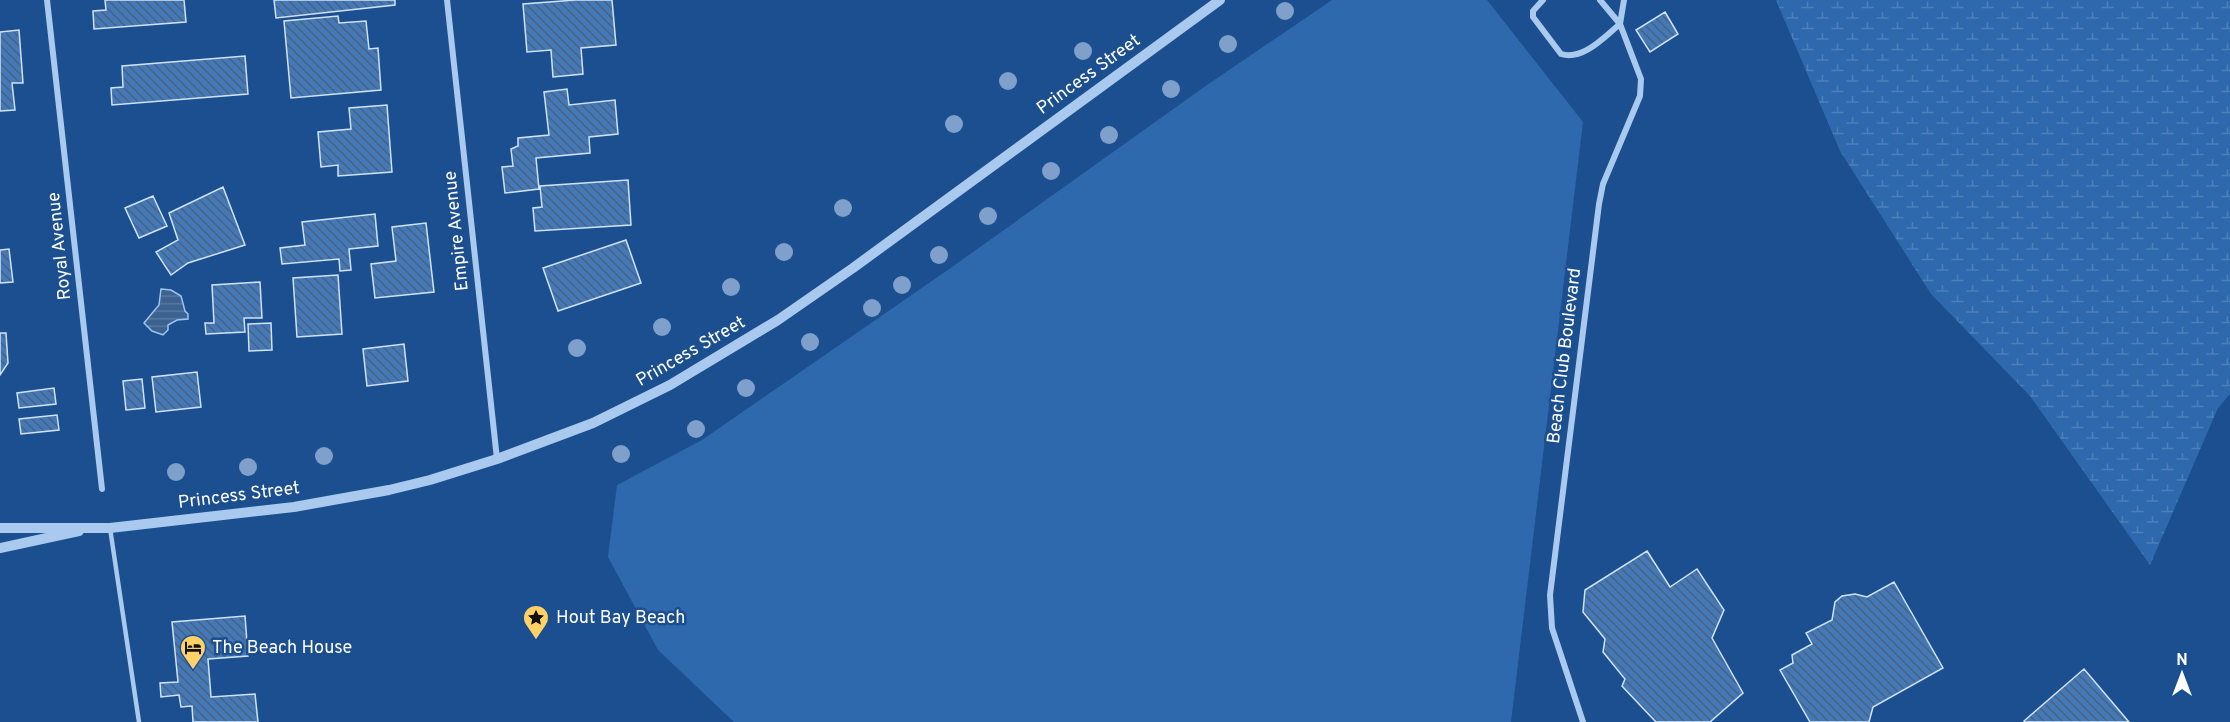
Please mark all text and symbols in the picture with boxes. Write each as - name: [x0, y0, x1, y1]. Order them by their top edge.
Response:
- street label: Princess Street: [1033, 30, 1145, 120]
- street label: Empire Avenue: [439, 170, 475, 292]
- street label: Royal Avenue: [43, 191, 77, 301]
- street label: Beach Club Boulevard: [1543, 267, 1587, 445]
- street label: Princess Street: [632, 311, 750, 393]
- street label: Princess Street: [177, 477, 301, 515]
- place icon: Hout Bay Beach: [521, 603, 551, 641]
- place label: Hout Bay Beach: [556, 607, 685, 630]
- hotel icon: The Beach House: [178, 633, 208, 671]
- place label: The Beach House: [212, 637, 352, 660]
- north arrow: [2152, 644, 2212, 704]
- text: N: [2176, 651, 2188, 671]

